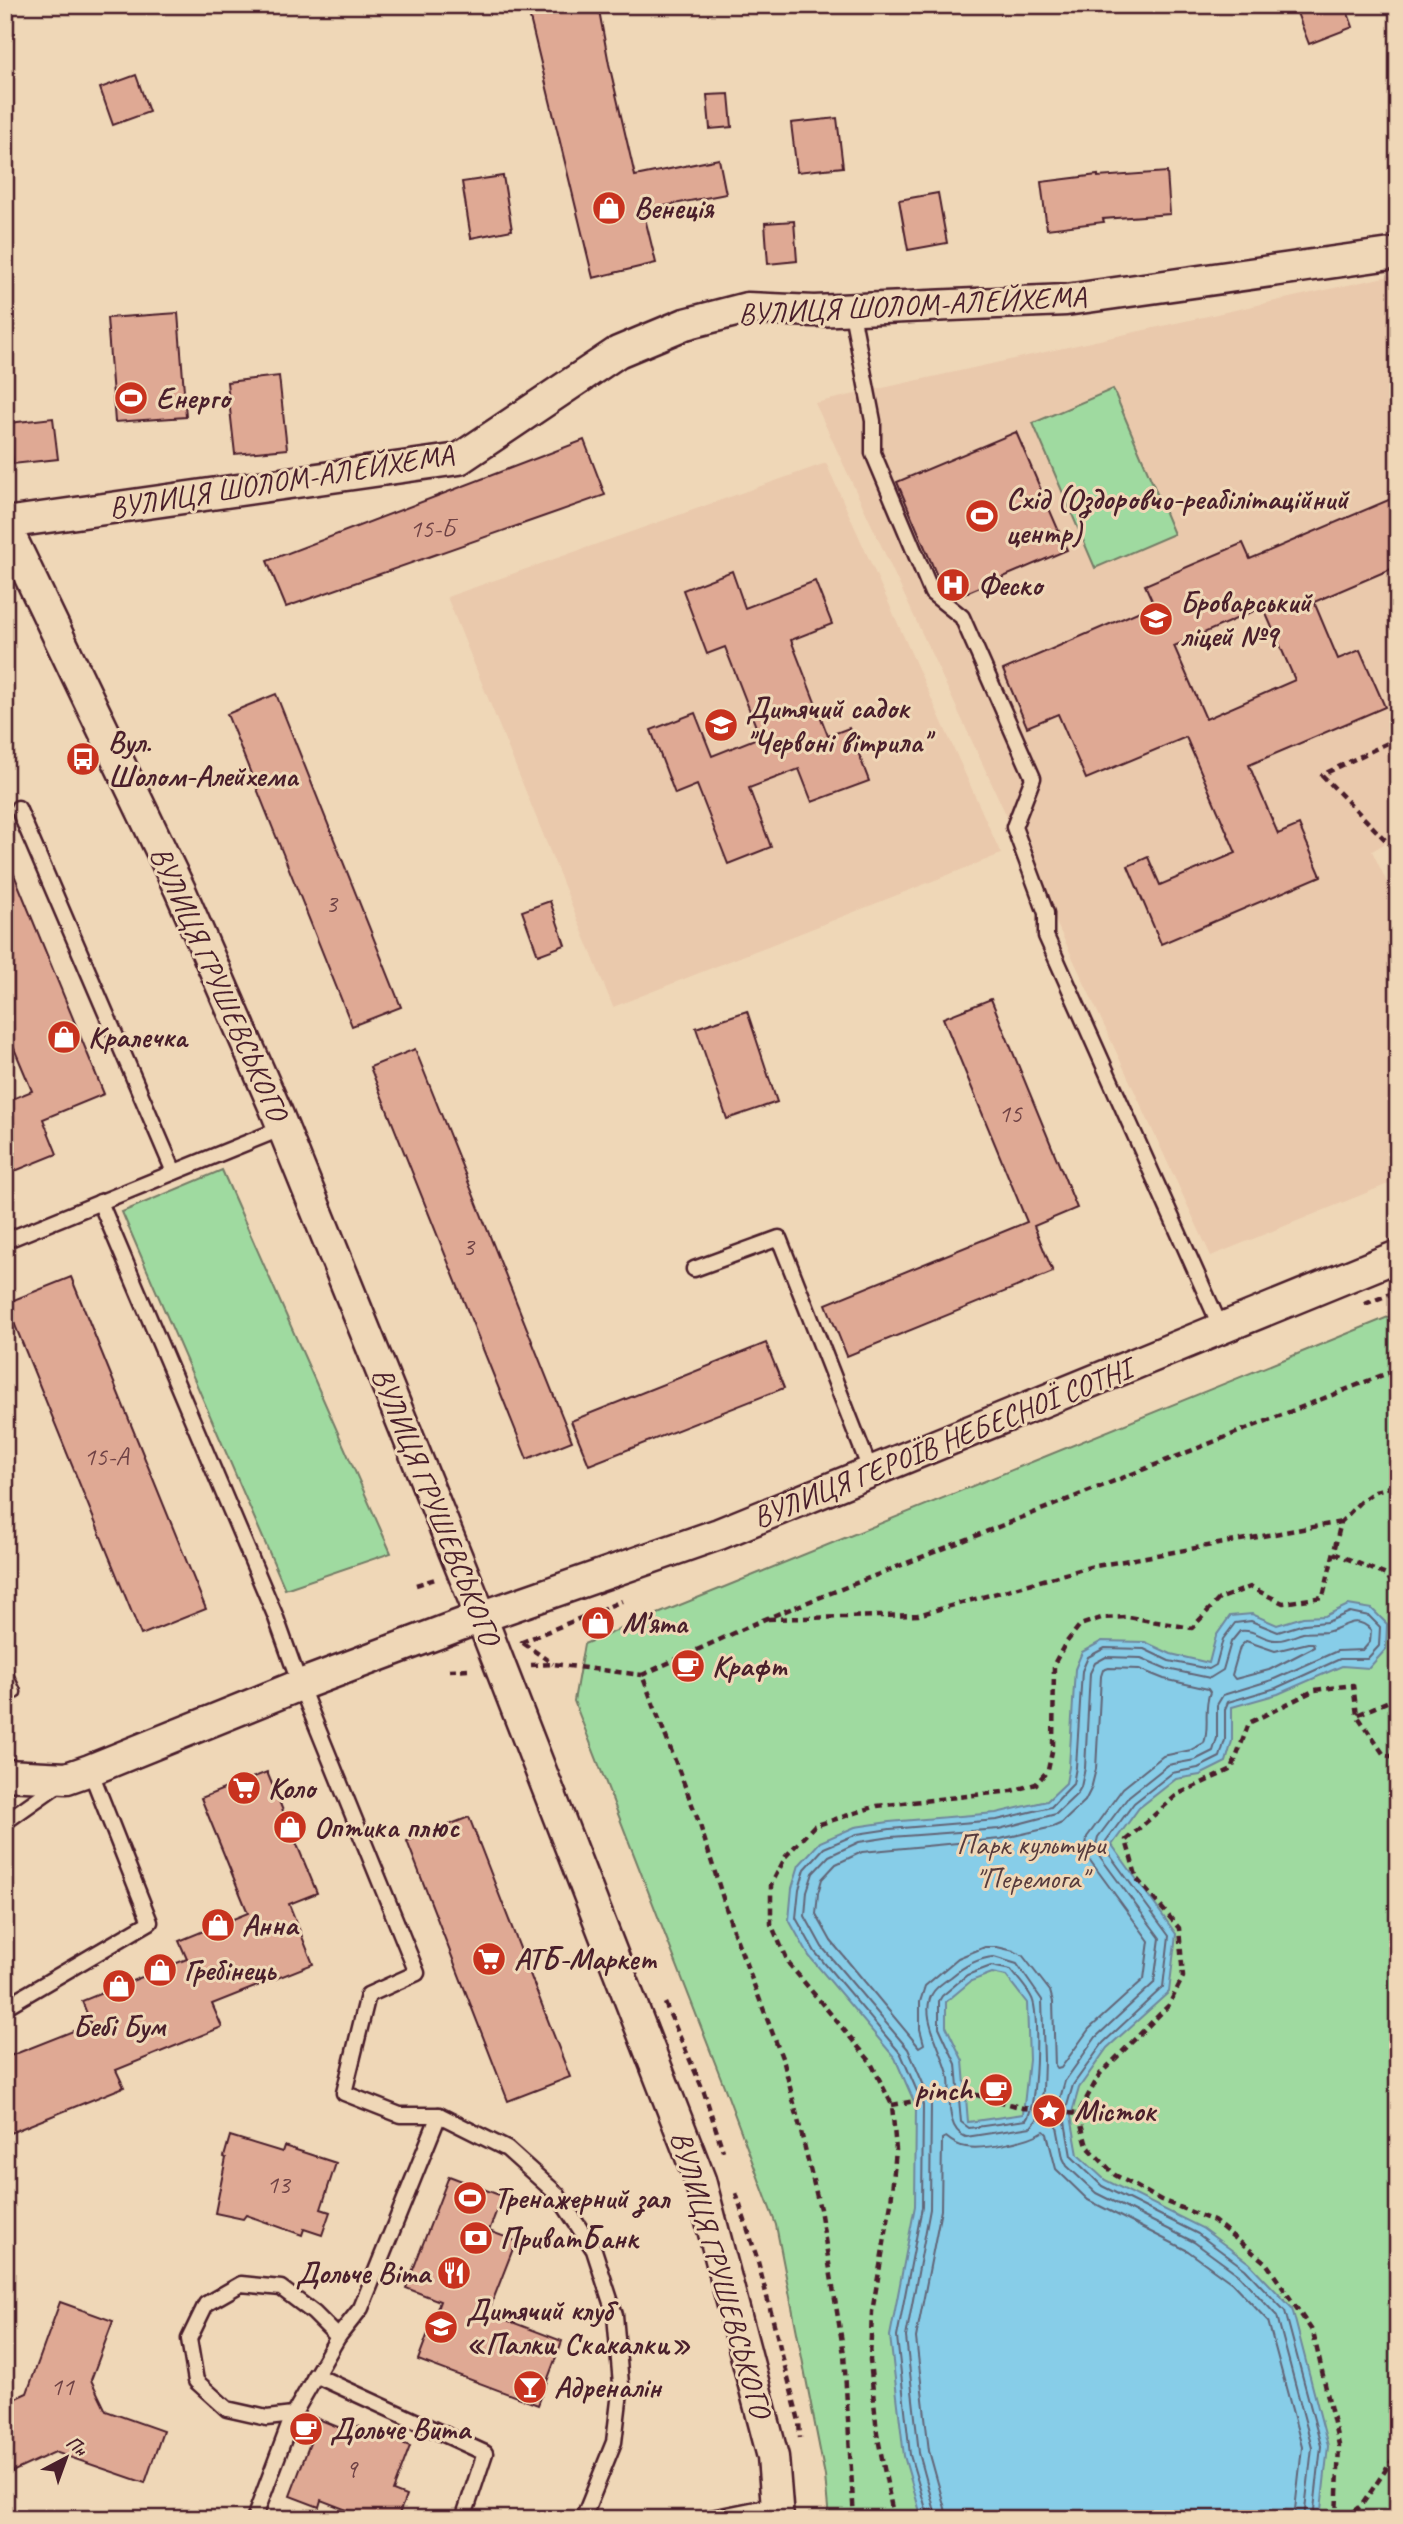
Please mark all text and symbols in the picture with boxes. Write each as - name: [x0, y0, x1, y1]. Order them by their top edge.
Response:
- shop icon: Венеція: [590, 189, 628, 227]
- place label: Венеція: [634, 189, 715, 227]
- street label: ВУЛИЦЯ ШОЛОМ-АЛЕЙХЕМА: [737, 277, 1088, 333]
- sports icon: Енерго: [112, 379, 150, 417]
- place label: Енерго: [156, 379, 233, 417]
- street label: ВУЛИЦЯ ШОЛОМ-АЛЕЙХЕМА: [106, 435, 457, 527]
- place label: Схід (Оздоровчо-реабілітаційний центр): [1006, 480, 1350, 552]
- sports icon: Схід (Оздоровчо-реабілітаційний центр): [963, 497, 1001, 535]
- house number: 15-Б: [409, 512, 458, 545]
- hospital icon: Феско: [934, 566, 972, 604]
- place label: Феско: [978, 566, 1045, 604]
- place label: Броварський ліцей №9: [1180, 583, 1313, 655]
- school or university icon: Броварський ліцей №9: [1137, 600, 1175, 638]
- place label: Дитячий садок "Червоні вітрила": [746, 689, 936, 761]
- school or university icon: Дитячий садок "Червоні вітрила": [702, 706, 740, 744]
- place label: Вул. Шолом-Алейхема: [108, 723, 299, 795]
- bus stop icon: Вул. Шолом-Алейхема: [64, 740, 102, 778]
- street label: ВУЛИЦЯ ГРУШЕВСЬКОГО: [142, 840, 298, 1128]
- house number: 3: [325, 887, 339, 920]
- shop icon: Кралечка: [45, 1018, 83, 1056]
- place label: Кралечка: [88, 1018, 190, 1056]
- house number: 15: [998, 1097, 1023, 1130]
- house number: 3: [462, 1230, 476, 1263]
- street label: ВУЛИЦЯ ГЕРОЇВ НЕБЕСНОЇ СОТНІ: [747, 1347, 1143, 1536]
- street label: ВУЛИЦЯ ГРУШЕВСЬКОГО: [363, 1362, 510, 1653]
- house number: 15-А: [84, 1440, 130, 1473]
- shop icon: М'ята: [579, 1604, 617, 1642]
- place label: М'ята: [622, 1604, 689, 1642]
- cafe icon: Крафт: [669, 1647, 707, 1685]
- place label: Крафт: [712, 1647, 788, 1685]
- supermarket icon: Коло: [225, 1769, 263, 1807]
- place label: Коло: [268, 1769, 318, 1807]
- shop icon: Оптика плюс: [271, 1808, 309, 1846]
- place label: Оптика плюс: [314, 1808, 460, 1846]
- park label: Парк культури "Перемога": [957, 1825, 1107, 1897]
- shop icon: Анна: [199, 1906, 237, 1944]
- place label: Анна: [242, 1906, 300, 1944]
- supermarket icon: АТБ-Маркет: [470, 1940, 508, 1978]
- place label: АТБ-Маркет: [514, 1940, 657, 1978]
- shop icon: Гребінець: [141, 1951, 179, 1989]
- place label: Гребінець: [184, 1951, 277, 1989]
- shop icon: Бебі Бум: [100, 1967, 138, 2005]
- place label: Бебі Бум: [73, 2007, 167, 2045]
- place label: pinch: [915, 2071, 974, 2109]
- cafe icon: pinch: [977, 2071, 1015, 2109]
- place icon: Місток: [1030, 2092, 1068, 2130]
- place label: Місток: [1074, 2092, 1157, 2130]
- street label: ВУЛИЦЯ ГРУШЕВСЬКОГО: [662, 2127, 781, 2424]
- house number: 13: [266, 2168, 292, 2201]
- sports icon: Тренажерний зал: [451, 2179, 489, 2217]
- place label: Тренажерний зал: [494, 2179, 671, 2218]
- bank icon: ПриватБанк: [457, 2219, 495, 2257]
- place label: ПриватБанк: [500, 2219, 640, 2257]
- place label: Дольче Віта: [296, 2254, 433, 2292]
- restaurant icon: Дольче Віта: [435, 2254, 473, 2292]
- place label: Дитячий клуб «Палки Скакалки»: [466, 2291, 691, 2363]
- school or university icon: Дитячий клуб «Палки Скакалки»: [422, 2308, 460, 2346]
- bar icon: Адреналін: [511, 2368, 549, 2406]
- place label: Адреналін: [554, 2368, 663, 2406]
- house number: 11: [50, 2370, 75, 2403]
- cafe icon: Дольче Вита: [287, 2410, 325, 2448]
- place label: Дольче Вита: [330, 2410, 472, 2448]
- north arrow: [32, 2422, 102, 2492]
- text: Пн: [61, 2430, 93, 2463]
- house number: 9: [345, 2452, 359, 2485]

